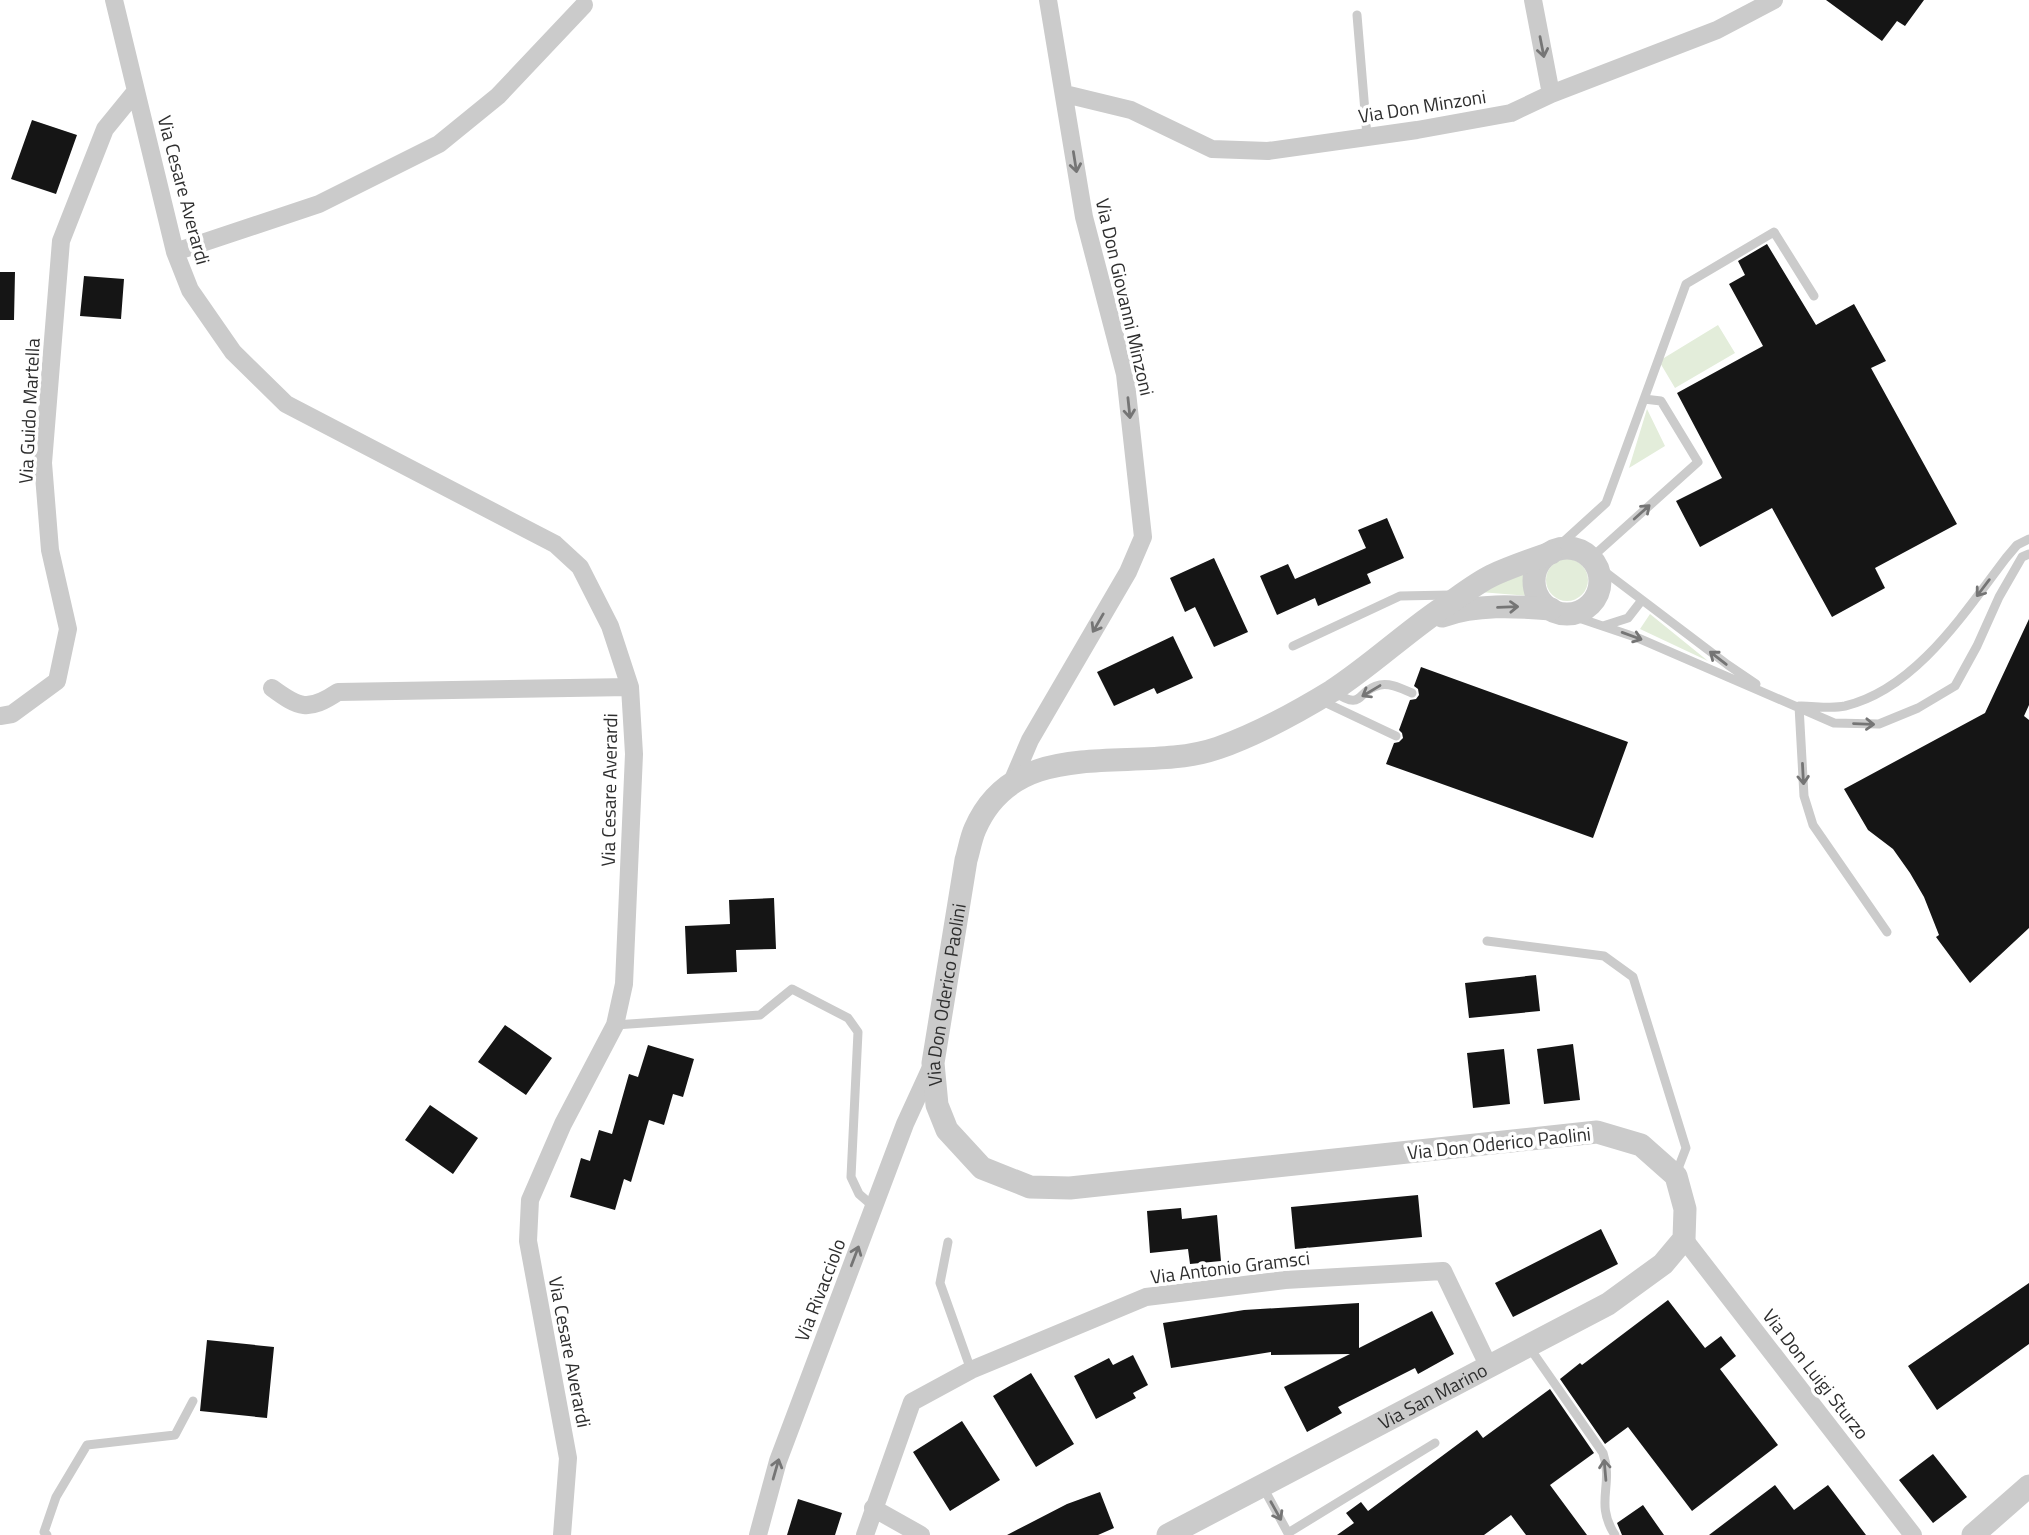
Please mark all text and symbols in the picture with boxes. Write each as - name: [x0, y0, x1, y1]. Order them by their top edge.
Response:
- one-way arrow: [1536, 35, 1549, 58]
- street label: Via Don Minzoni: [1356, 81, 1488, 130]
- street label: Via Cesare Averardi: [151, 112, 218, 268]
- one-way arrow: [1069, 150, 1082, 173]
- street label: Via Don Giovanni Minzoni: [1089, 195, 1162, 399]
- street label: Via Guido Martella: [10, 337, 47, 485]
- one-way arrow: [1123, 396, 1136, 418]
- one-way arrow: [1632, 505, 1650, 521]
- one-way arrow: [1975, 579, 1990, 597]
- one-way arrow: [1496, 600, 1519, 613]
- one-way arrow: [1091, 613, 1105, 633]
- one-way arrow: [1620, 631, 1642, 643]
- one-way arrow: [1709, 650, 1728, 665]
- one-way arrow: [1361, 684, 1381, 698]
- street label: Via Cesare Averardi: [593, 713, 624, 867]
- one-way arrow: [1852, 717, 1875, 730]
- one-way arrow: [1796, 762, 1809, 785]
- street label: Via Don Oderico Paolini: [918, 901, 973, 1088]
- street label: Via Don Oderico Paolini: [1406, 1118, 1592, 1167]
- street label: Via Rivacciolo: [787, 1234, 852, 1346]
- street label: Via Antonio Gramsci: [1148, 1242, 1311, 1291]
- one-way arrow: [850, 1246, 863, 1268]
- street label: Via Cesare Averardi: [542, 1274, 599, 1430]
- street label: Via Don Luigi Sturzo: [1756, 1302, 1877, 1445]
- street label: Via San Marino: [1373, 1355, 1492, 1436]
- one-way arrow: [770, 1459, 783, 1481]
- one-way arrow: [1598, 1459, 1611, 1482]
- one-way arrow: [1270, 1500, 1283, 1521]

